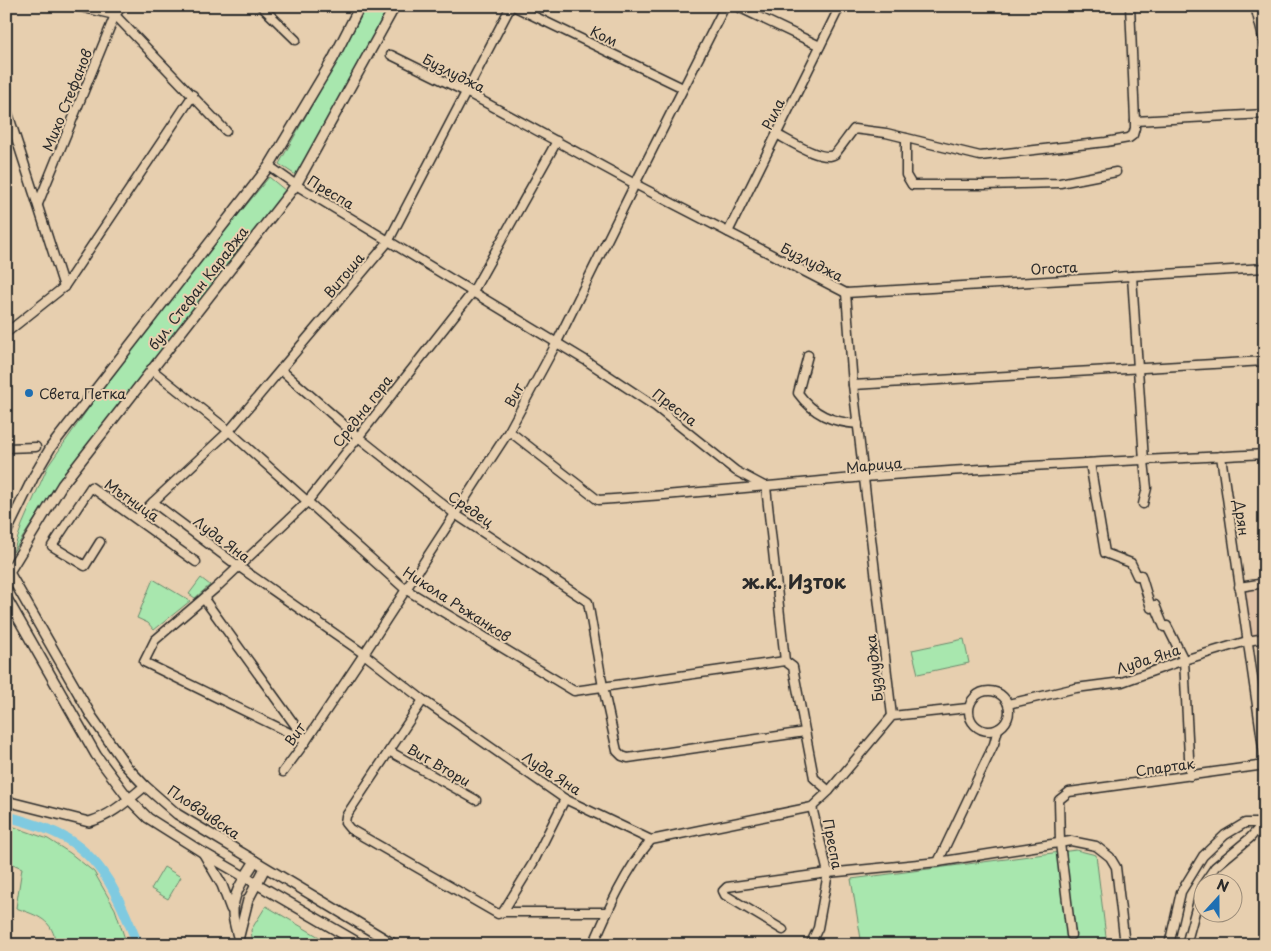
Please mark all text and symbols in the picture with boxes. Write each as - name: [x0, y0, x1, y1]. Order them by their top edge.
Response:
- street label: Ком: [587, 20, 621, 52]
- street label: Михо Стефанов: [37, 46, 97, 154]
- street label: Бузлуджа: [419, 48, 489, 98]
- street label: Рила: [756, 95, 790, 133]
- street label: Преспа: [304, 170, 359, 214]
- street label: бул. Стефан Караджа: [143, 221, 253, 354]
- street label: Бузлуджа: [777, 237, 847, 287]
- street label: Витоша: [319, 248, 369, 302]
- street label: Огоста: [1030, 256, 1079, 280]
- street label: Средна гора: [327, 370, 397, 452]
- street label: Вит: [499, 378, 529, 411]
- place label: Света Петка: [39, 383, 126, 404]
- street label: Преспа: [648, 383, 702, 431]
- marker: Света Петка: [23, 387, 35, 399]
- street label: Марица: [845, 452, 903, 478]
- street label: Мътница: [100, 474, 164, 527]
- street label: Средец: [444, 486, 498, 532]
- street label: Дрян: [1229, 498, 1255, 537]
- street label: Луда Яна: [189, 511, 255, 567]
- street label: Никола Ръжанков: [399, 561, 515, 647]
- district label: ж.к. Изток: [742, 567, 847, 595]
- street label: Бузлуджа: [860, 633, 888, 703]
- street label: Луда Яна: [1113, 639, 1183, 679]
- street label: Вит: [279, 717, 311, 750]
- street label: Вит Втори: [403, 738, 475, 792]
- street label: Луда Яна: [519, 746, 586, 800]
- street label: Спартак: [1134, 752, 1196, 782]
- street label: Пловдивска: [163, 780, 245, 844]
- street label: Преспа: [818, 817, 848, 872]
- north arrow: [1194, 874, 1244, 924]
- text: N: [1214, 874, 1232, 897]

